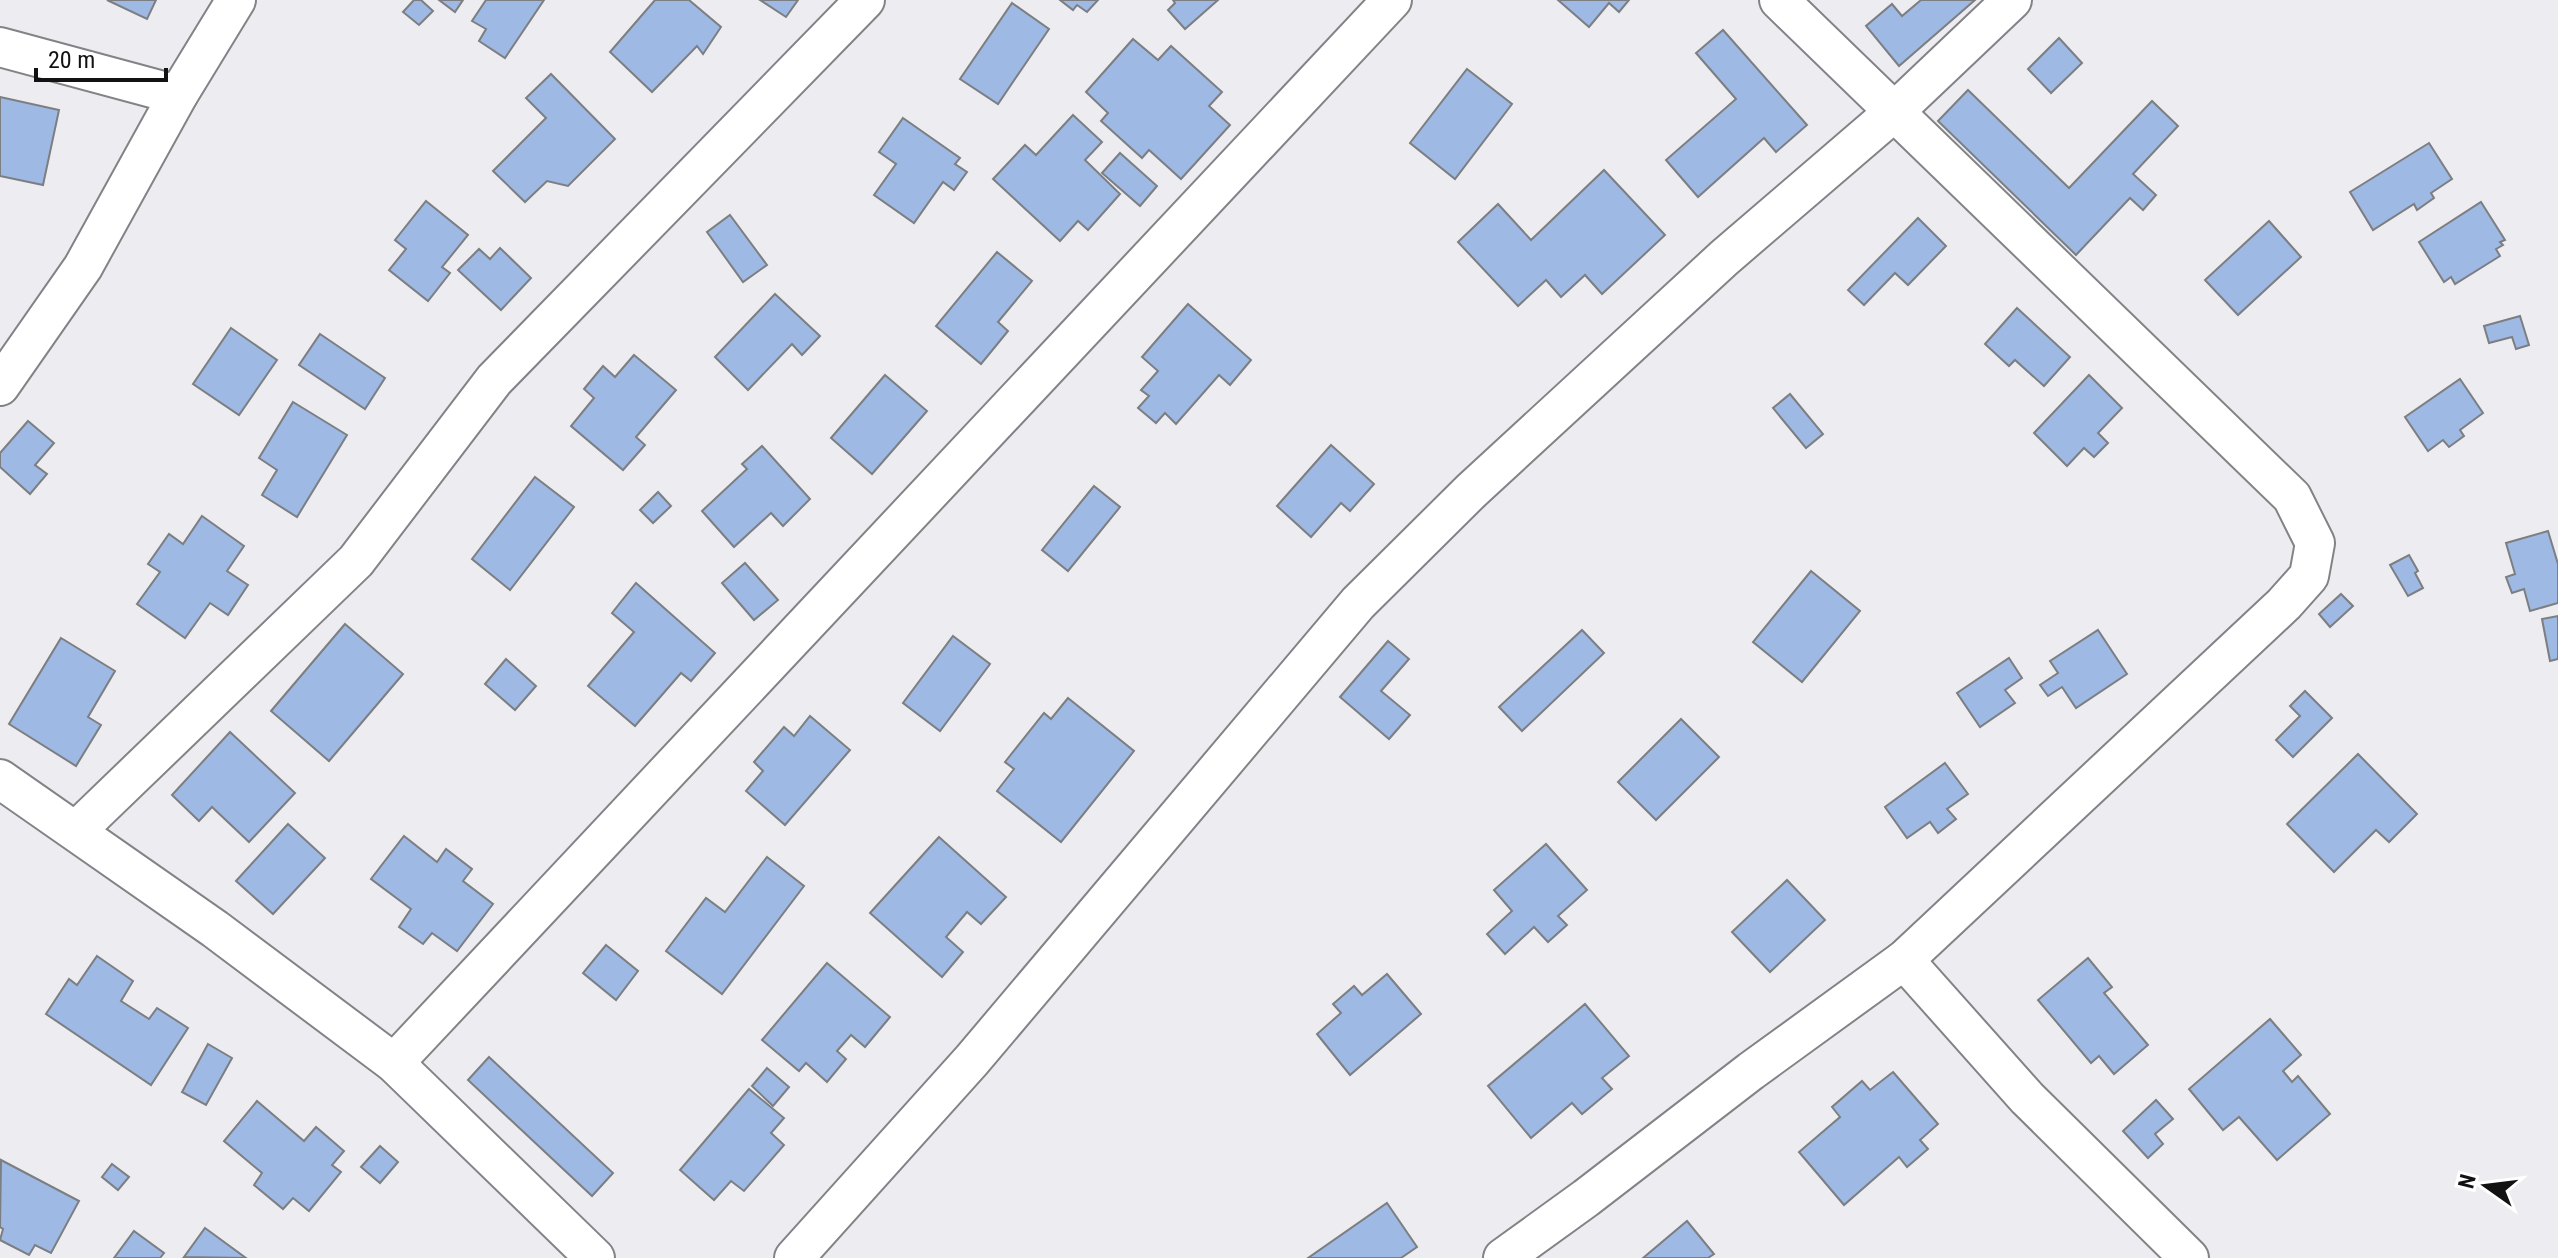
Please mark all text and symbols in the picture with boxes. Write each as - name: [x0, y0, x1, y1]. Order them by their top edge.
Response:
- scale bar: [36, 32, 166, 82]
- text: 20 m: [48, 46, 95, 74]
- north arrow: [2446, 1146, 2526, 1226]
- text: N: [2453, 1172, 2481, 1191]

